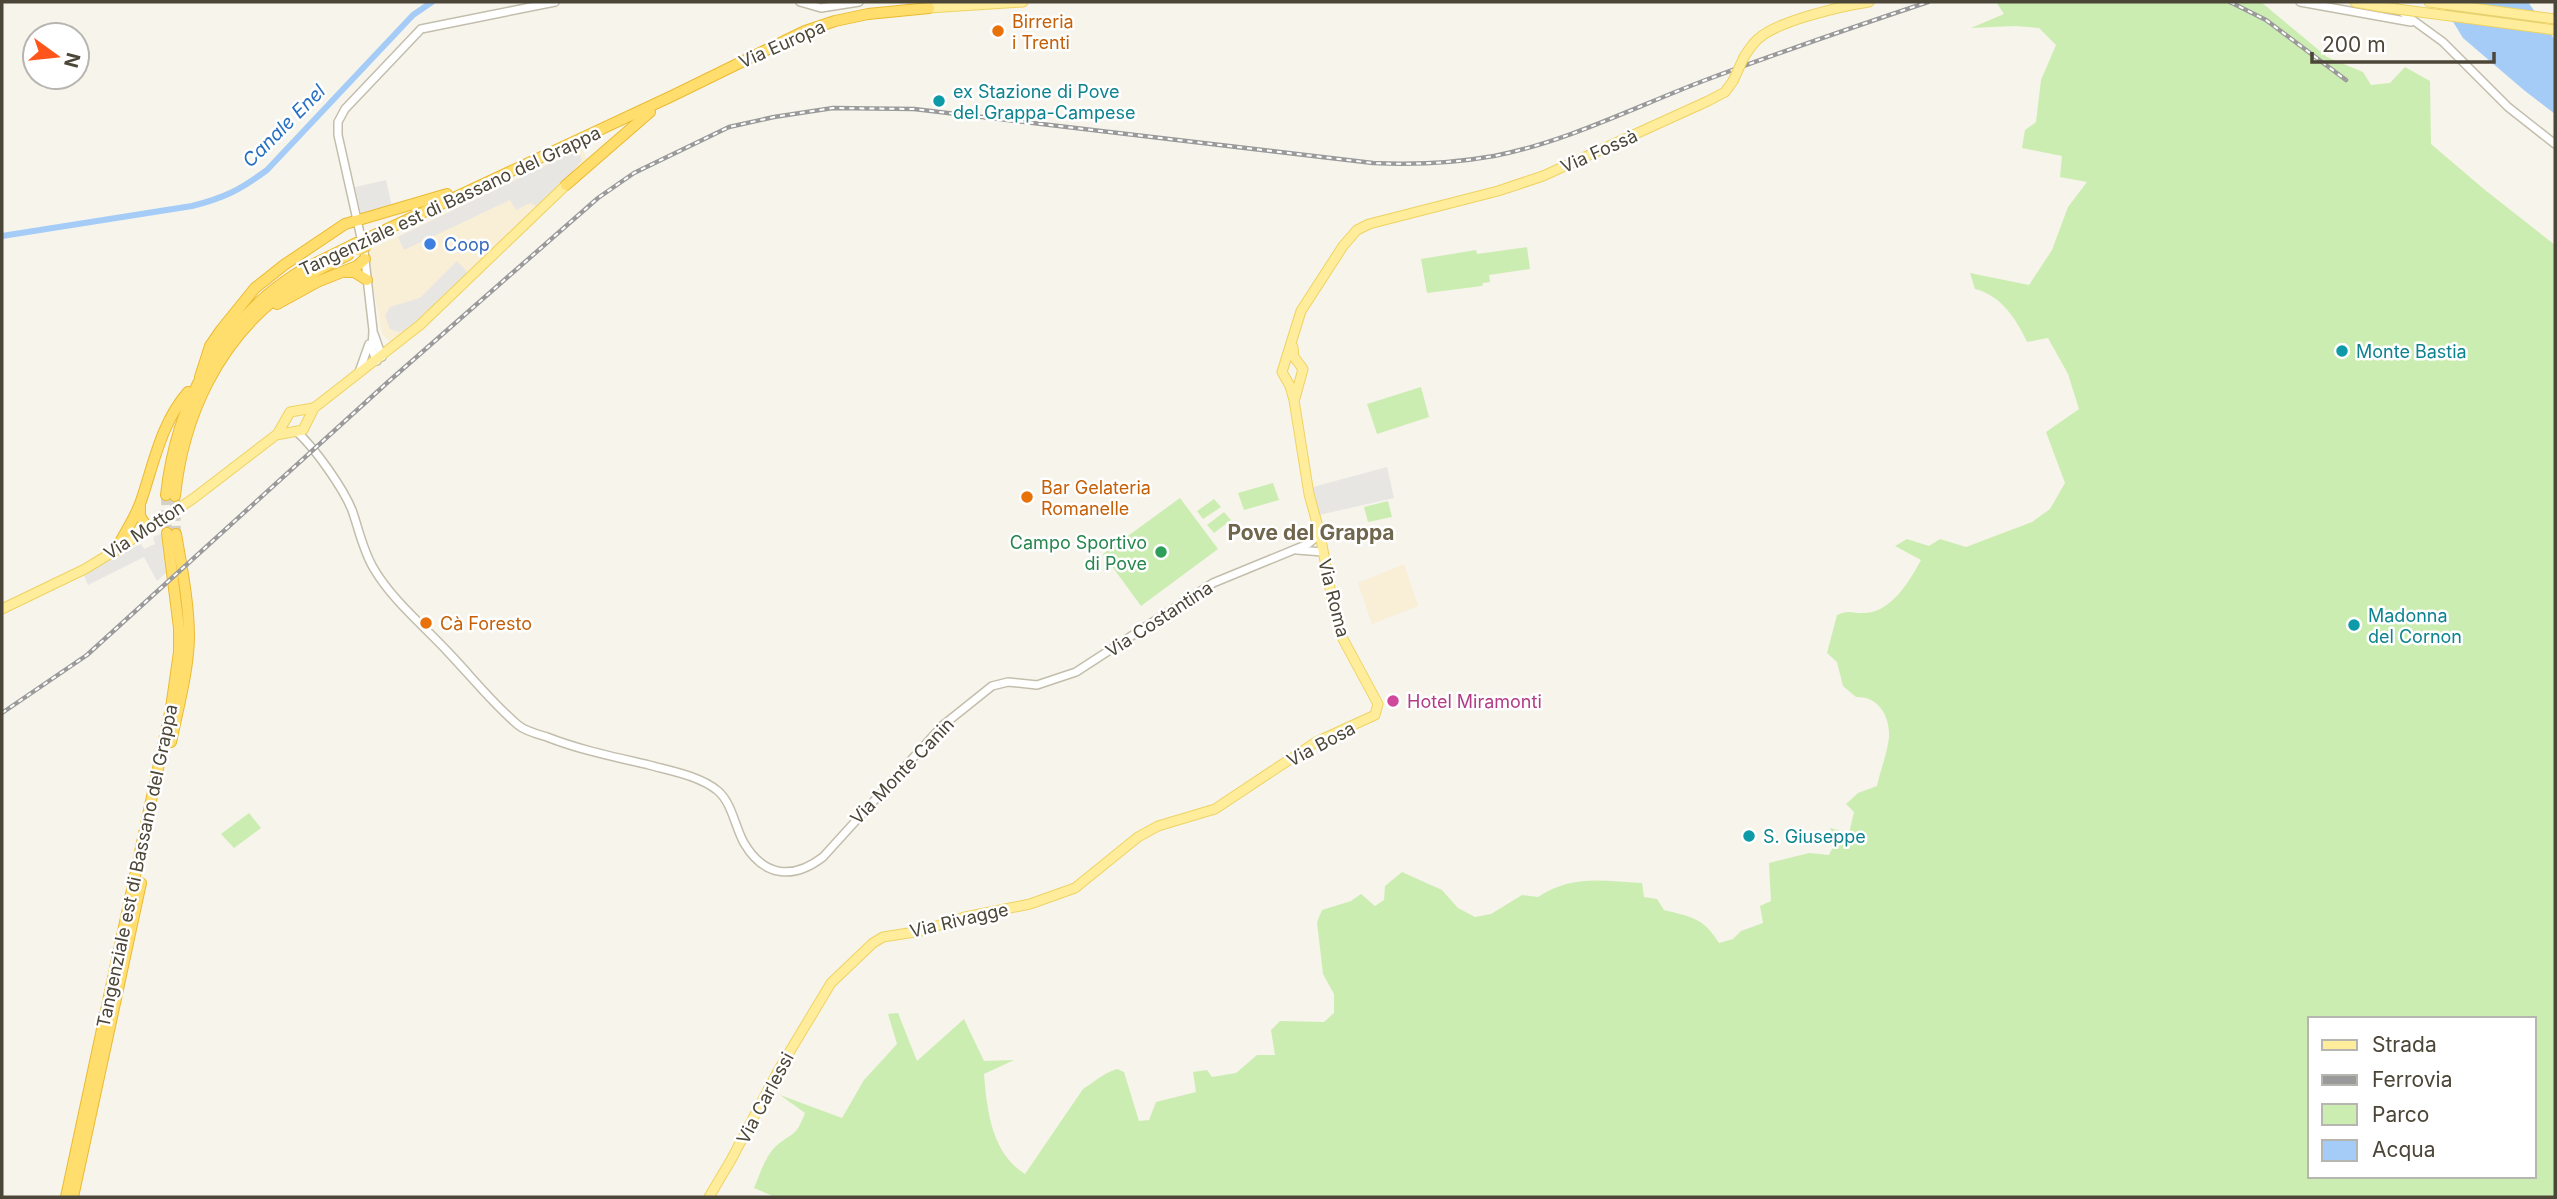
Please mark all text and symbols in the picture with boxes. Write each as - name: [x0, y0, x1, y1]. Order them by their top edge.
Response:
- place label: Birreria i Trenti: [1012, 11, 1074, 53]
- street label: Via Europa: [736, 16, 828, 72]
- north arrow: [21, 21, 91, 91]
- scale bar: [2312, 21, 2494, 65]
- marker: Birreria i Trenti: [990, 23, 1006, 39]
- text: 200 m: [2322, 32, 2386, 57]
- text: N: [59, 50, 85, 70]
- water label: Canale Enel: [238, 80, 330, 172]
- place label: ex Stazione di Pove del Grappa-Campese: [953, 81, 1135, 123]
- marker: ex Stazione di Pove del Grappa-Campese: [931, 93, 947, 109]
- street label: Tangenziale est di Bassano del Grappa: [296, 122, 604, 280]
- street label: Via Fossà: [1557, 125, 1641, 177]
- place label: Coop: [444, 234, 490, 255]
- marker: Coop: [422, 236, 438, 252]
- place label: Monte Bastia: [2356, 341, 2467, 362]
- marker: Monte Bastia: [2334, 343, 2350, 359]
- place label: Bar Gelateria Romanelle: [1041, 477, 1151, 519]
- marker: Bar Gelateria Romanelle: [1019, 489, 1035, 505]
- street label: Via Motton: [100, 496, 188, 564]
- district label: Pove del Grappa: [1227, 520, 1395, 545]
- place label: Campo Sportivo di Pove: [1010, 532, 1147, 574]
- marker: Campo Sportivo di Pove: [1153, 544, 1169, 560]
- street label: Via Roma: [1314, 557, 1354, 639]
- street label: Via Costantina: [1102, 577, 1216, 661]
- place label: Madonna del Cornon: [2368, 605, 2462, 647]
- place label: Cà Foresto: [440, 613, 532, 634]
- marker: Cà Foresto: [418, 615, 434, 631]
- marker: Madonna del Cornon: [2346, 617, 2362, 633]
- place label: Hotel Miramonti: [1407, 691, 1542, 712]
- marker: Hotel Miramonti: [1385, 693, 1401, 709]
- street label: Tangenziale est di Bassano del Grappa: [92, 702, 182, 1030]
- street label: Via Monte Canin: [846, 713, 958, 829]
- street label: Via Bosa: [1283, 717, 1359, 771]
- place label: S. Giuseppe: [1763, 826, 1866, 847]
- marker: S. Giuseppe: [1741, 828, 1757, 844]
- street label: Via Rivagge: [908, 898, 1010, 942]
- legend: [2308, 1017, 2536, 1178]
- text: Strada: [2372, 1032, 2437, 1057]
- street label: Via Carlessi: [732, 1049, 798, 1147]
- text: Ferrovia: [2372, 1067, 2452, 1092]
- text: Parco: [2372, 1102, 2429, 1127]
- text: Acqua: [2372, 1137, 2436, 1162]

